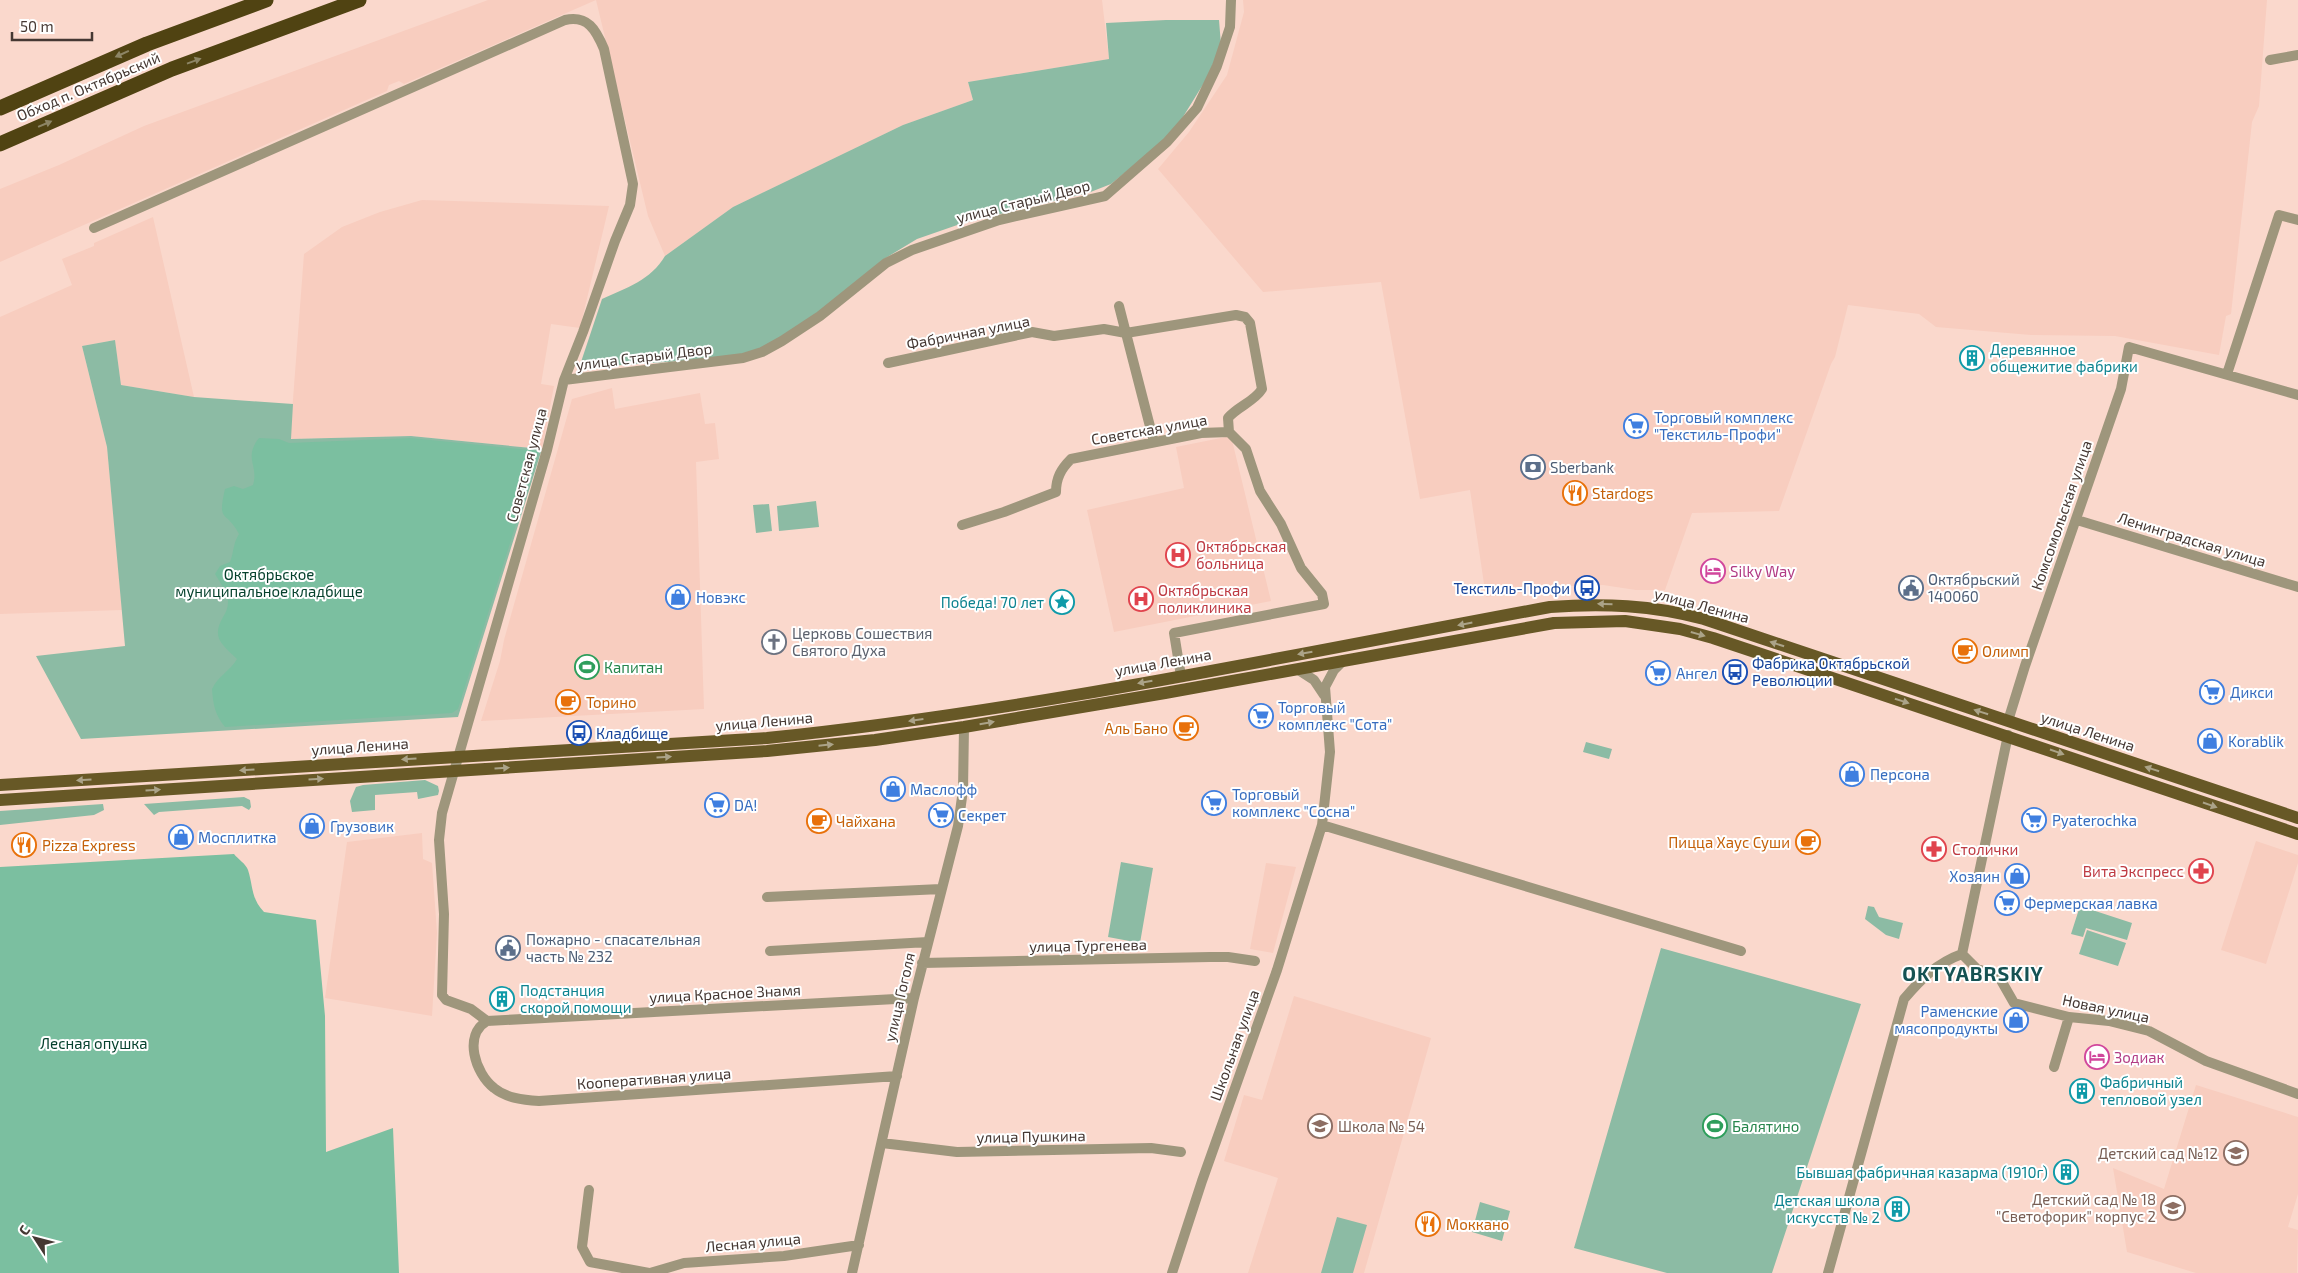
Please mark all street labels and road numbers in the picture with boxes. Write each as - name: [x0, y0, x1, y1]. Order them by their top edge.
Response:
- street label: Обход п. Октябрьский: [14, 48, 162, 124]
- street label: улица Старый Двор: [954, 176, 1092, 227]
- street label: Фабричная улица: [905, 311, 1031, 354]
- street label: улица Старый Двор: [575, 339, 713, 374]
- street label: Советская улица: [502, 406, 551, 524]
- street label: Советская улица: [1090, 410, 1209, 449]
- street label: Комсомольская улица: [2027, 438, 2096, 593]
- street label: Ленинградская улица: [2115, 508, 2268, 571]
- street label: улица Ленина: [1652, 584, 1751, 627]
- street label: улица Ленина: [1113, 645, 1213, 680]
- street label: улица Ленина: [2038, 707, 2137, 756]
- street label: улица Ленина: [715, 708, 814, 735]
- street label: улица Ленина: [311, 734, 409, 759]
- street label: улица Тургенева: [1029, 935, 1147, 956]
- street label: улица Гоголя: [880, 951, 919, 1044]
- street label: улица Красное Знамя: [649, 980, 801, 1007]
- street label: Школьная улица: [1206, 987, 1263, 1103]
- street label: Новая улица: [2061, 990, 2151, 1027]
- street label: Кооперативная улица: [576, 1064, 732, 1093]
- street label: улица Пушкина: [976, 1126, 1086, 1147]
- street label: Лесная улица: [705, 1229, 802, 1256]

